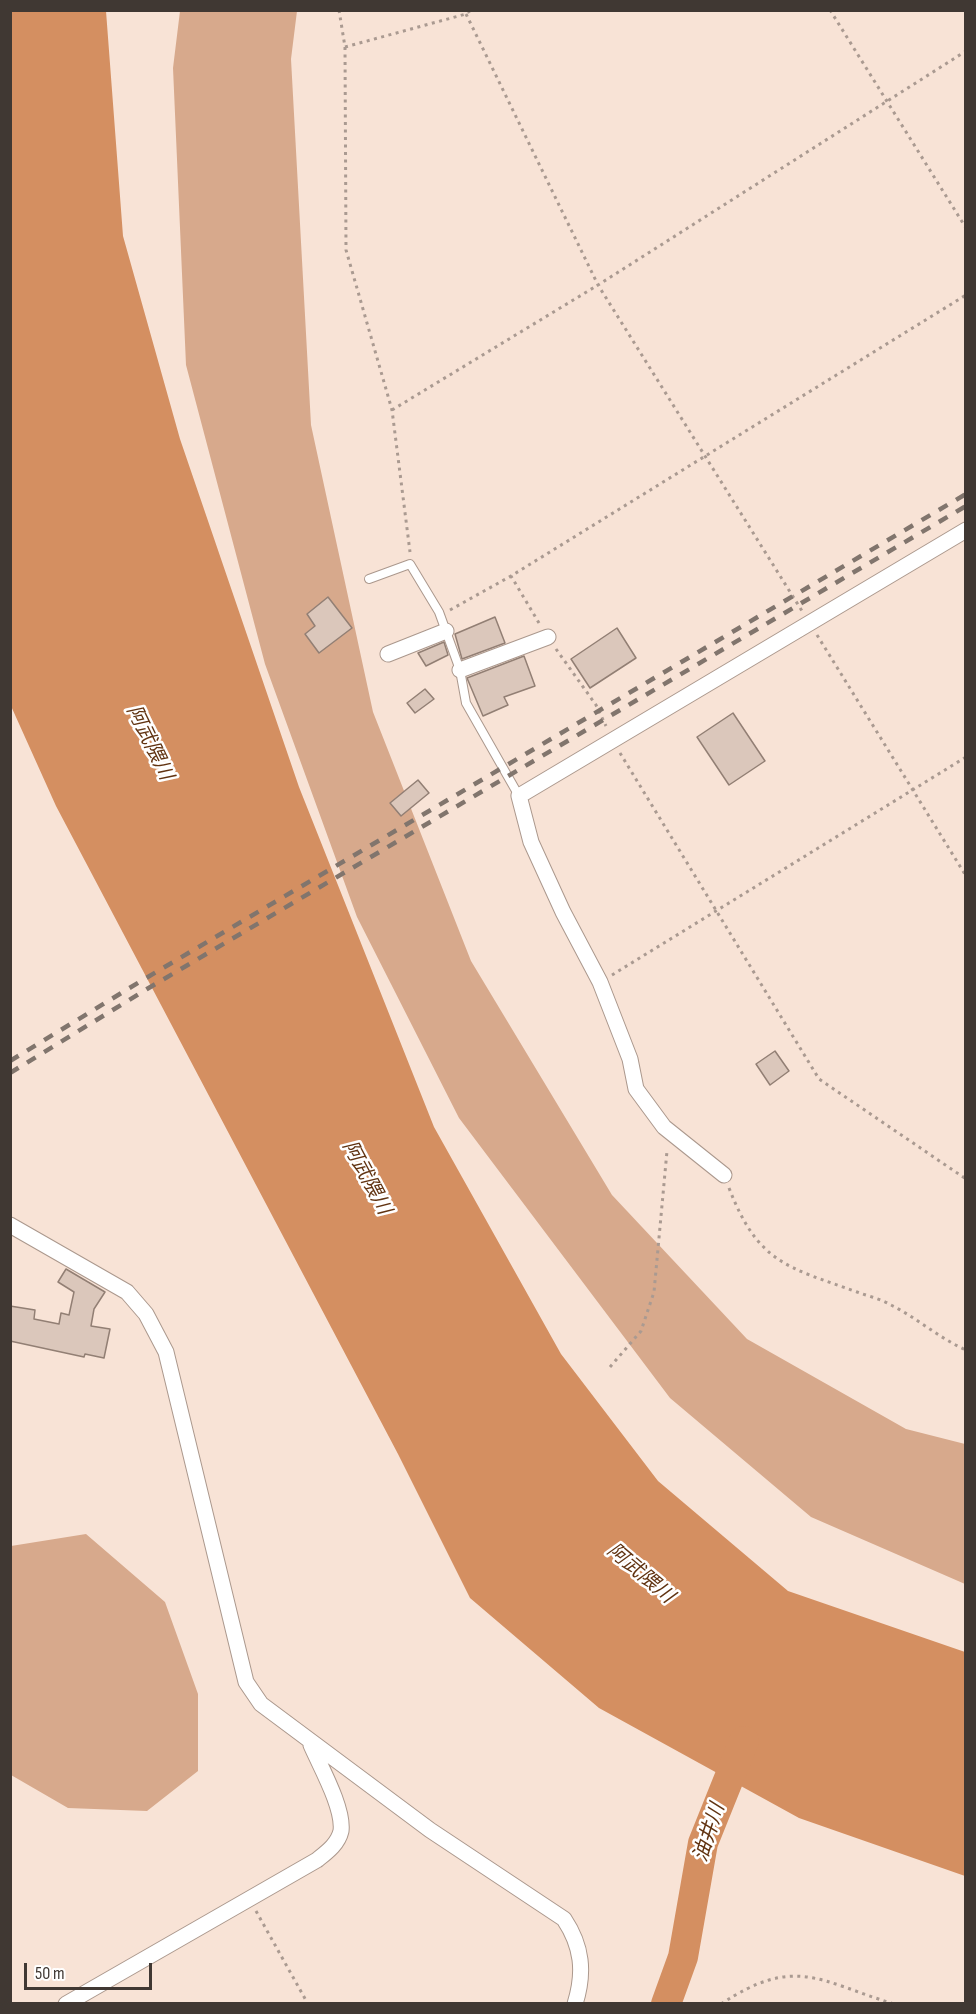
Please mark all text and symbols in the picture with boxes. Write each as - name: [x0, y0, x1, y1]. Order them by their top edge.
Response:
- water label: 阿武隈川: [121, 702, 177, 784]
- water label: 阿武隈川: [337, 1137, 395, 1219]
- water label: 阿武隈川: [602, 1539, 678, 1609]
- water label: 油井川: [689, 1801, 731, 1865]
- scale bar: [27, 1951, 154, 1989]
- text: 50 m: [35, 1963, 65, 1984]

